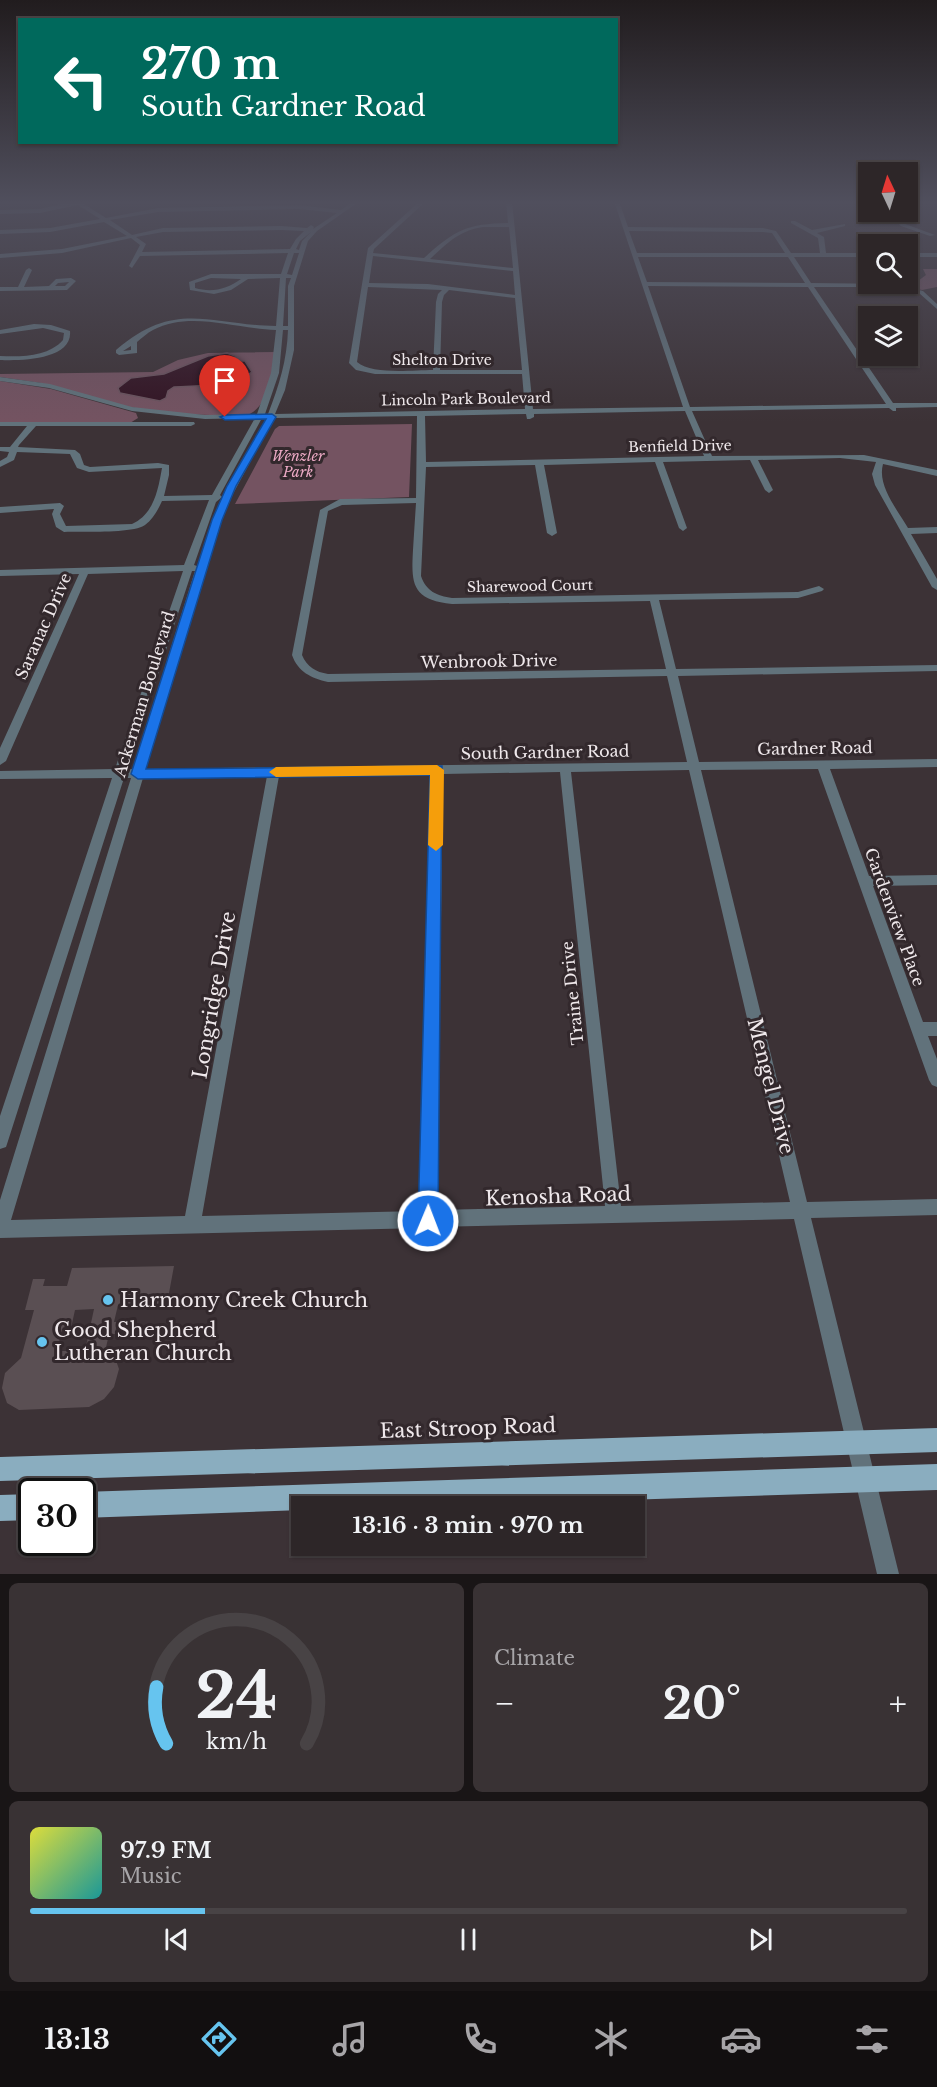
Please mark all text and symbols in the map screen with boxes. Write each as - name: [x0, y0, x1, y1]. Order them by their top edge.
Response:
- text: 270 m: [141, 38, 279, 90]
- icon: left: [42, 42, 120, 120]
- text: South Gardner Road: [141, 90, 426, 123]
- north arrow: [858, 162, 918, 222]
- map controls: [858, 162, 918, 366]
- button: search: [858, 234, 918, 294]
- button: layers: [858, 306, 918, 366]
- street label: Shelton Drive: [392, 351, 492, 369]
- pin: [199, 355, 250, 417]
- icon: arrive: [208, 364, 241, 397]
- street label: Lincoln Park Boulevard: [381, 389, 551, 409]
- street label: Benfield Drive: [628, 436, 732, 456]
- park label: Wenzler Park: [272, 447, 325, 481]
- street label: Saranac Drive: [11, 570, 75, 682]
- street label: Sharewood Court: [467, 576, 594, 596]
- street label: Ackerman Boulevard: [109, 608, 179, 780]
- street label: Wenbrook Drive: [420, 650, 557, 672]
- street label: Gardner Road: [757, 737, 873, 759]
- street label: South Gardner Road: [460, 741, 630, 763]
- street label: Gardenview Place: [861, 845, 929, 989]
- street label: Longridge Drive: [187, 909, 241, 1081]
- street label: Traine Drive: [557, 940, 587, 1046]
- street label: Mengel Drive: [743, 1016, 799, 1156]
- street label: Kenosha Road: [485, 1181, 631, 1211]
- position arrow: [396, 1189, 460, 1253]
- place label: Harmony Creek Church: [120, 1288, 368, 1312]
- marker: Harmony Creek Church: [101, 1293, 115, 1307]
- place label: Good Shepherd Lutheran Church: [54, 1318, 232, 1365]
- marker: Good Shepherd Lutheran Church: [35, 1335, 49, 1349]
- street label: East Stroop Road: [379, 1413, 557, 1443]
- speed limit sign: 30: [18, 1478, 96, 1556]
- text: 13:16 · 3 min · 970 m: [352, 1512, 584, 1539]
- text: Climate: [494, 1646, 575, 1670]
- text: 24: [195, 1657, 278, 1735]
- text: 20°: [663, 1675, 741, 1731]
- text: −: [494, 1683, 515, 1724]
- text: +: [889, 1683, 907, 1724]
- text: km/h: [206, 1729, 267, 1756]
- text: 97.9 FM: [120, 1837, 212, 1864]
- text: Music: [120, 1864, 181, 1888]
- icon: previous: [160, 1923, 193, 1956]
- icon: pause: [452, 1923, 485, 1956]
- icon: next: [744, 1923, 777, 1956]
- icon: directions: [198, 2018, 240, 2060]
- icon: music: [329, 2018, 371, 2060]
- icon: phone: [459, 2018, 501, 2060]
- icon: climate: [590, 2018, 632, 2060]
- icon: car: [720, 2018, 762, 2060]
- icon: filters: [851, 2018, 893, 2060]
- text: 13:13: [44, 2023, 110, 2056]

